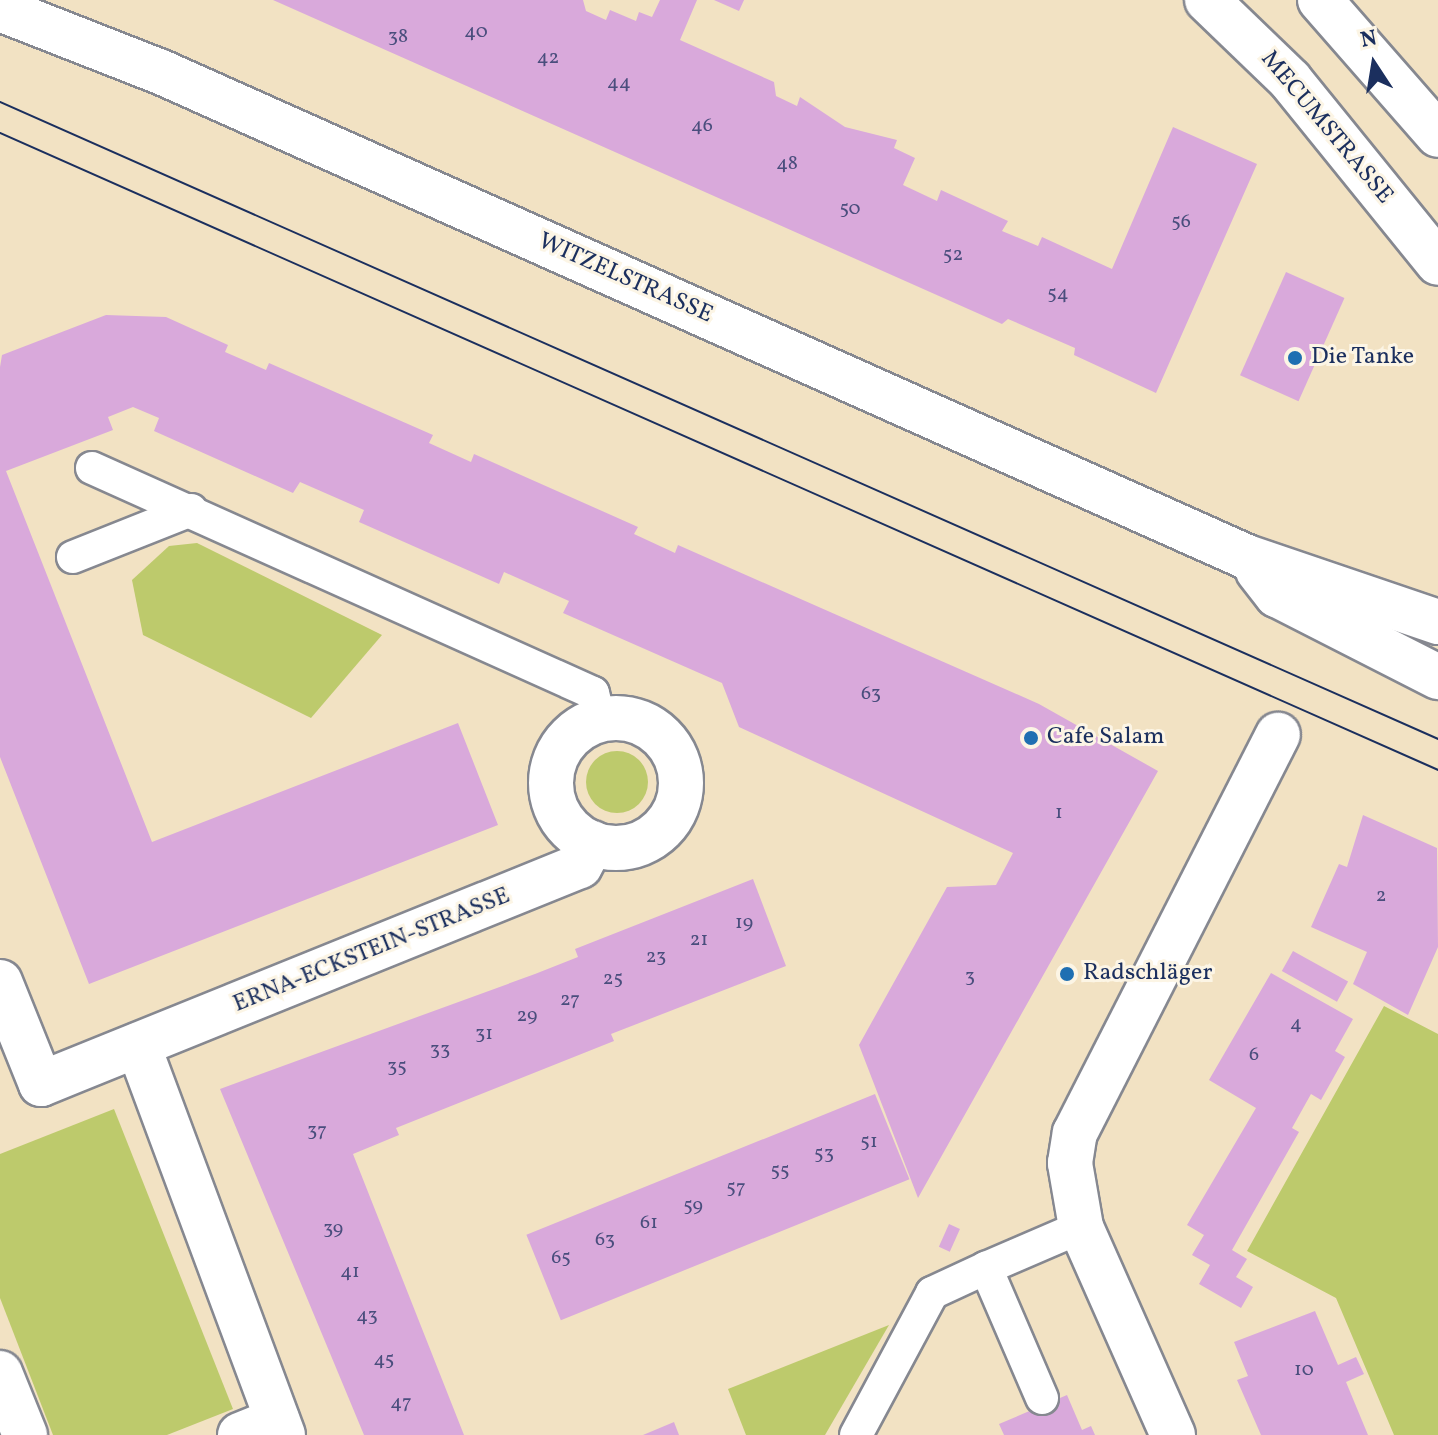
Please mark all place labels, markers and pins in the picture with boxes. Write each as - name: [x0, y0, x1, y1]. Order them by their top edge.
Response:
- place label: Die Tanke: [1311, 344, 1415, 372]
- marker: Die Tanke: [1286, 349, 1304, 367]
- place label: Cafe Salam: [1047, 724, 1165, 752]
- marker: Cafe Salam: [1022, 729, 1040, 747]
- place label: Radschläger: [1083, 960, 1212, 988]
- marker: Radschläger: [1058, 965, 1076, 983]

